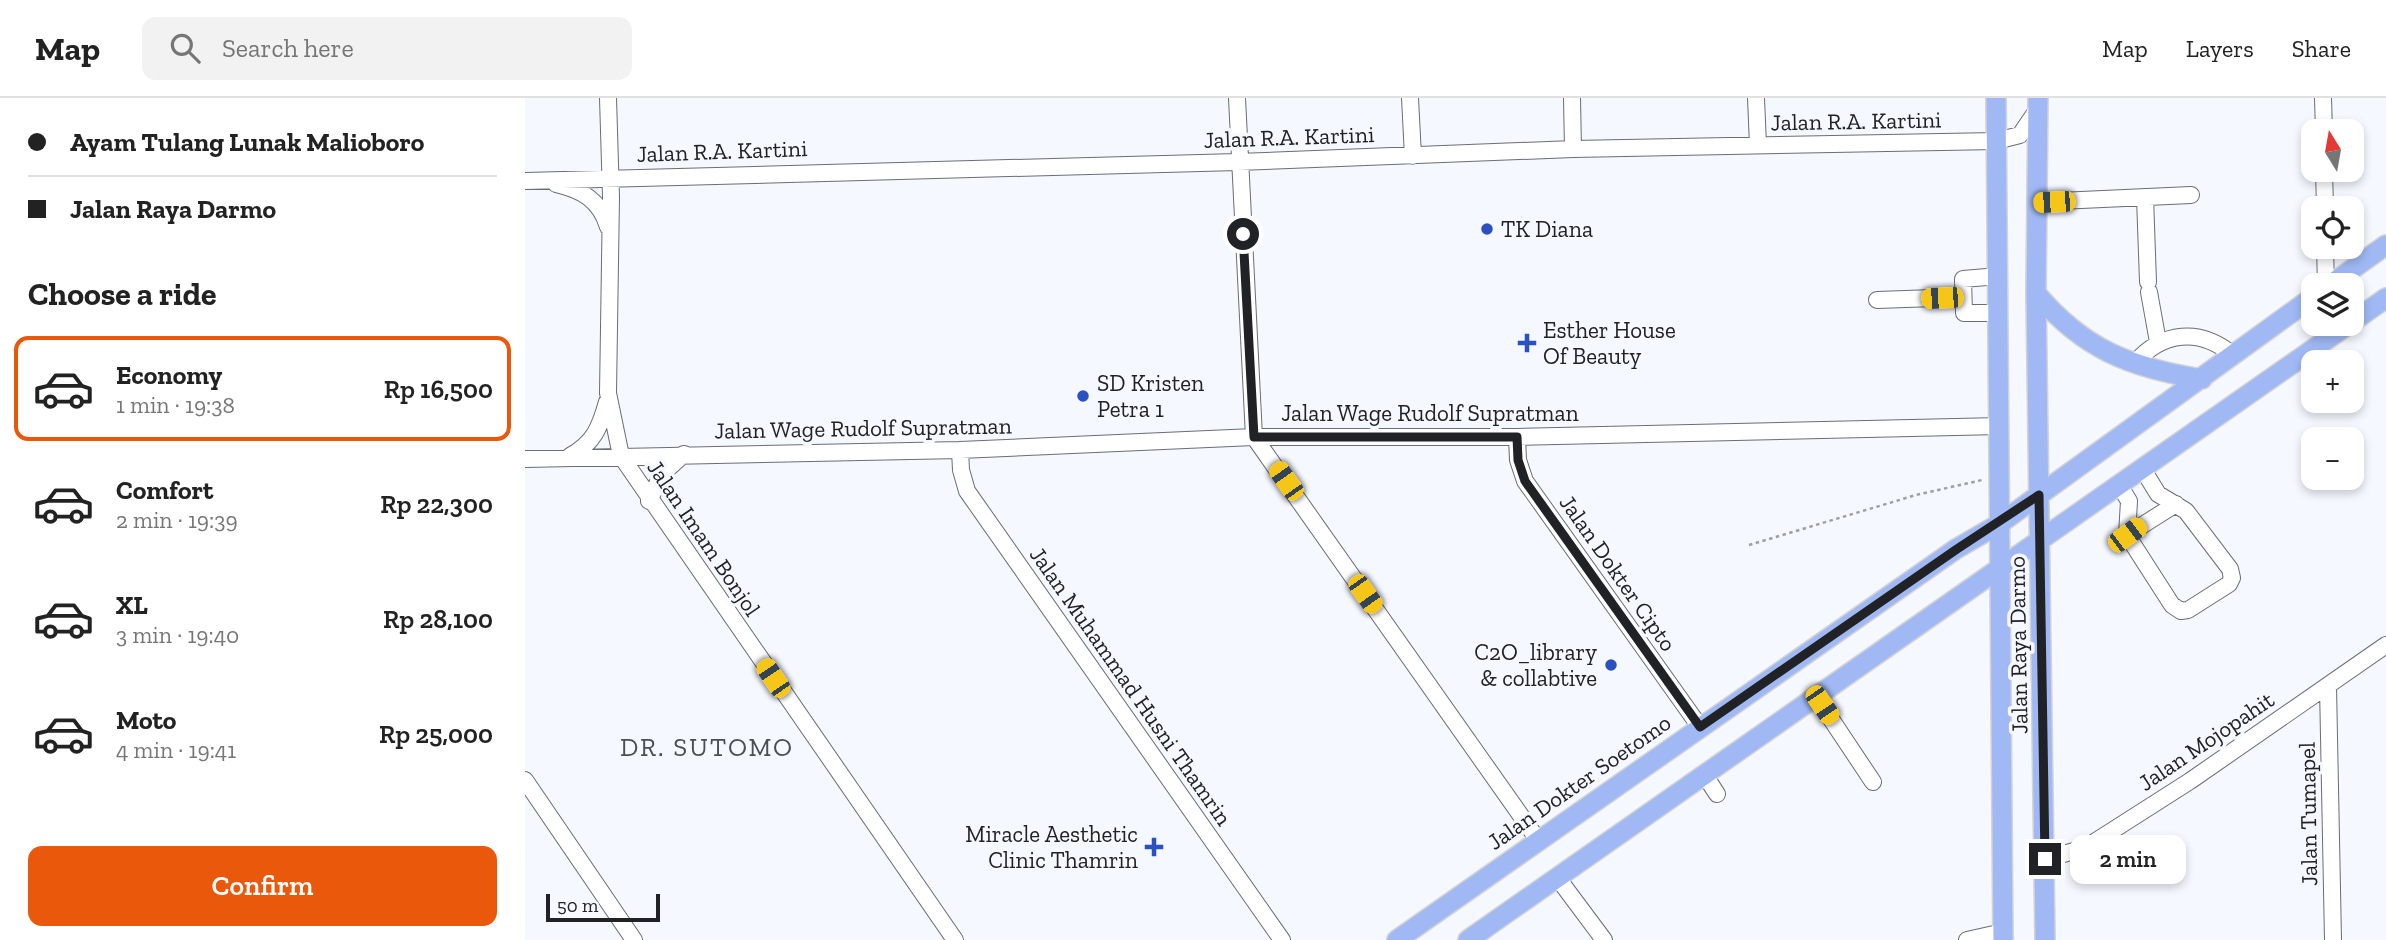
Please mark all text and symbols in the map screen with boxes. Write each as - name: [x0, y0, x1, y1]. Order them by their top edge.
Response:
- search box: [142, 17, 632, 80]
- text: Map: [35, 29, 100, 68]
- icon: search: [166, 29, 204, 67]
- text: Search here: [222, 32, 354, 64]
- text: Map: [2102, 34, 2148, 63]
- text: Layers: [2186, 34, 2254, 63]
- text: Share: [2292, 34, 2351, 63]
- street label: Jalan R.A. Kartini: [1770, 106, 1942, 136]
- north arrow: [2301, 119, 2364, 182]
- map controls: [2301, 119, 2364, 490]
- street label: Jalan R.A. Kartini: [1203, 120, 1375, 154]
- text: Ayam Tulang Lunak Malioboro: [70, 126, 424, 158]
- street label: Jalan R.A. Kartini: [636, 134, 808, 168]
- car: [2033, 191, 2076, 213]
- text: Jalan Raya Darmo: [70, 193, 276, 225]
- button: locate: [2301, 196, 2364, 259]
- place label: TK Diana: [1501, 215, 1593, 243]
- route start: [1227, 218, 1259, 250]
- marker: TK Diana: [1479, 221, 1495, 237]
- button: layers: [2301, 273, 2364, 336]
- text: Choose a ride: [28, 275, 216, 313]
- car: [1921, 287, 1964, 309]
- place label: Esther House Of Beauty: [1543, 316, 1676, 370]
- marker: Esther House Of Beauty: [1517, 333, 1537, 353]
- button: +: [2301, 350, 2364, 413]
- icon: car: [32, 357, 95, 420]
- text: Economy: [116, 359, 222, 391]
- place label: SD Kristen Petra 1: [1097, 369, 1204, 423]
- text: Rp 16,500: [384, 373, 493, 405]
- marker: SD Kristen Petra 1: [1075, 388, 1091, 404]
- text: 1 min · 19:38: [116, 391, 235, 419]
- street label: Jalan Wage Rudolf Supratman: [1281, 399, 1579, 427]
- street label: Jalan Wage Rudolf Supratman: [714, 411, 1012, 445]
- button: −: [2301, 427, 2364, 490]
- street label: Jalan Imam Bonjol: [641, 454, 767, 622]
- car: [1266, 458, 1307, 504]
- icon: car: [32, 472, 95, 535]
- text: Comfort: [116, 474, 213, 506]
- text: Rp 22,300: [380, 488, 493, 520]
- street label: Jalan Dokter Cipto: [1554, 489, 1682, 657]
- text: 2 min · 19:39: [116, 506, 238, 534]
- car: [2104, 514, 2151, 556]
- street label: Jalan Muhammad Husni Thamrin: [1024, 541, 1238, 831]
- street label: Jalan Raya Darmo: [2002, 556, 2034, 734]
- car: [1345, 571, 1386, 617]
- icon: car: [32, 587, 95, 650]
- text: XL: [116, 589, 148, 621]
- text: Rp 28,100: [383, 603, 493, 635]
- text: 3 min · 19:40: [116, 621, 239, 649]
- place label: C2O_library & collabtive: [1474, 638, 1597, 692]
- car: [753, 655, 794, 701]
- marker: C2O_library & collabtive: [1603, 657, 1619, 673]
- car: [1802, 682, 1843, 728]
- street label: Jalan Mojopahit: [2133, 685, 2279, 797]
- icon: car: [32, 702, 95, 765]
- text: Moto: [116, 704, 176, 736]
- street label: Jalan Dokter Soetomo: [1482, 708, 1676, 856]
- text: Rp 25,000: [379, 718, 493, 750]
- district label: DR. SUTOMO: [620, 731, 794, 763]
- text: 4 min · 19:41: [116, 736, 236, 764]
- street label: Jalan Tumapel: [2293, 742, 2323, 886]
- place label: Miracle Aesthetic Clinic Thamrin: [965, 820, 1138, 874]
- callout: 2 min: [2069, 834, 2185, 884]
- marker: Miracle Aesthetic Clinic Thamrin: [1144, 837, 1164, 857]
- route end: [2029, 843, 2061, 875]
- text: 2 min: [2099, 845, 2157, 873]
- button: Confirm: [28, 846, 497, 926]
- scale bar: [546, 891, 660, 923]
- text: 50 m: [557, 894, 598, 917]

